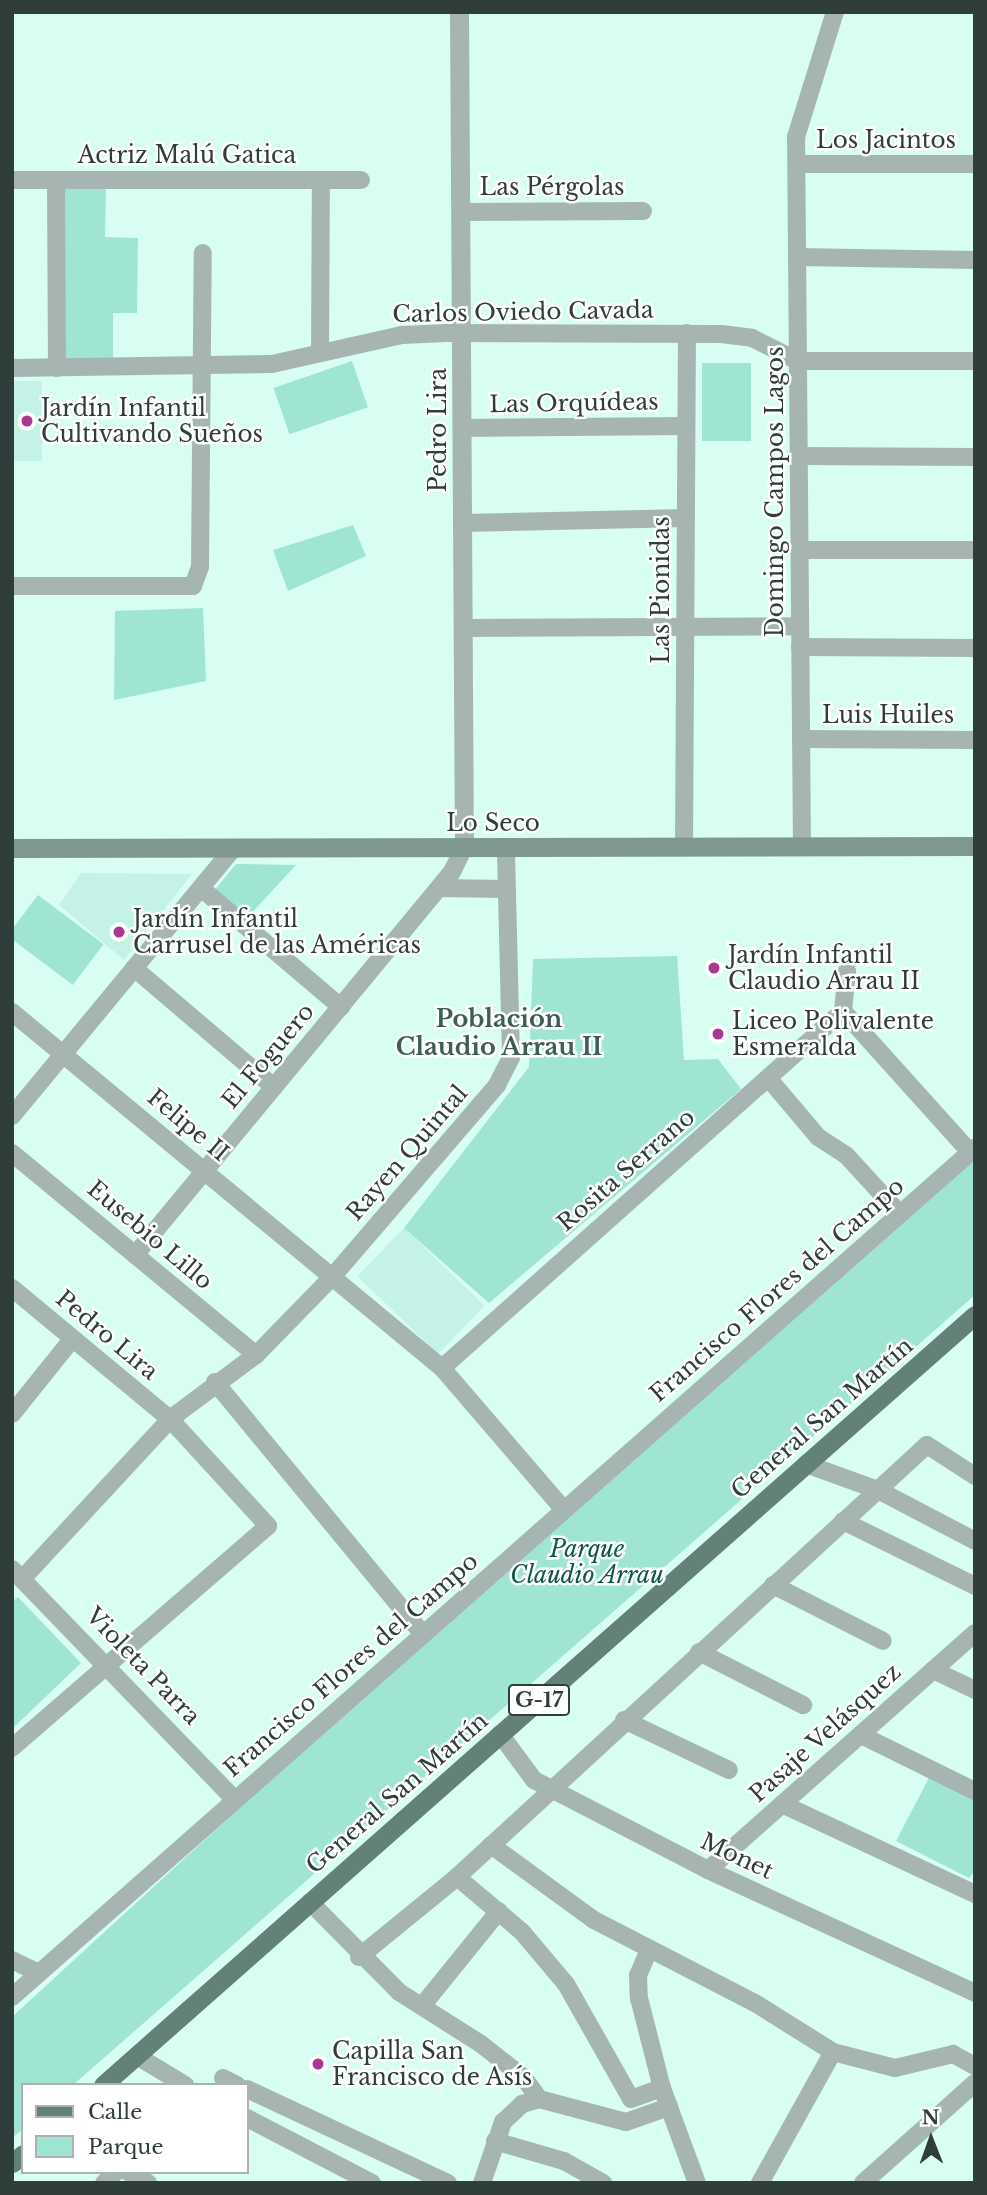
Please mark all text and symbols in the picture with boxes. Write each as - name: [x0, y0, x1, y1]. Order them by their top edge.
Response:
- street label: Los Jacintos: [816, 126, 956, 154]
- street label: Actriz Malú Gatica: [78, 141, 296, 169]
- street label: Las Pérgolas: [479, 173, 625, 201]
- street label: Carlos Oviedo Cavada: [392, 296, 654, 328]
- street label: Domingo Campos Lagos: [761, 346, 789, 638]
- street label: Pedro Lira: [424, 368, 452, 492]
- street label: Las Orquídeas: [489, 388, 659, 418]
- place label: Jardín Infantil Cultivando Sueños: [41, 394, 263, 448]
- marker: Jardín Infantil Cultivando Sueños: [19, 413, 35, 429]
- street label: Las Pionidas: [647, 516, 675, 664]
- street label: Luis Huiles: [822, 701, 954, 729]
- street label: Lo Seco: [446, 809, 540, 837]
- place label: Jardín Infantil Carrusel de las Américas: [133, 905, 422, 959]
- marker: Jardín Infantil Carrusel de las Américas: [111, 924, 127, 940]
- place label: Jardín Infantil Claudio Arrau II: [728, 941, 921, 995]
- marker: Jardín Infantil Claudio Arrau II: [706, 960, 722, 976]
- street label: El Foguero: [216, 998, 320, 1114]
- district label: Población Claudio Arrau II: [395, 1005, 603, 1061]
- place label: Liceo Polivalente Esmeralda: [732, 1007, 934, 1061]
- marker: Liceo Polivalente Esmeralda: [710, 1026, 726, 1042]
- street label: Rayen Quintal: [341, 1080, 473, 1226]
- street label: Felipe II: [142, 1083, 234, 1167]
- street label: Rosita Serrano: [552, 1103, 700, 1237]
- street label: Francisco Flores del Campo: [644, 1172, 910, 1408]
- street label: Eusebio Lillo: [82, 1175, 218, 1295]
- street label: Pedro Lira: [50, 1284, 164, 1386]
- street label: General San Martín: [726, 1332, 918, 1504]
- park label: Parque Claudio Arrau: [510, 1535, 664, 1589]
- street label: Francisco Flores del Campo: [218, 1547, 484, 1783]
- street label: Violeta Parra: [80, 1602, 206, 1730]
- street label: Pasaje Velásquez: [743, 1658, 907, 1808]
- road number: G-17: [508, 1682, 570, 1718]
- street label: General San Martín: [301, 1707, 493, 1879]
- street label: Monet: [696, 1827, 778, 1885]
- place label: Capilla San Francisco de Asís: [332, 2037, 533, 2091]
- marker: Capilla San Francisco de Asís: [310, 2056, 326, 2072]
- legend: [21, 2083, 248, 2174]
- text: Calle: [88, 2099, 142, 2125]
- north arrow: [896, 2104, 966, 2174]
- text: N: [921, 2106, 940, 2129]
- text: Parque: [88, 2134, 163, 2160]

